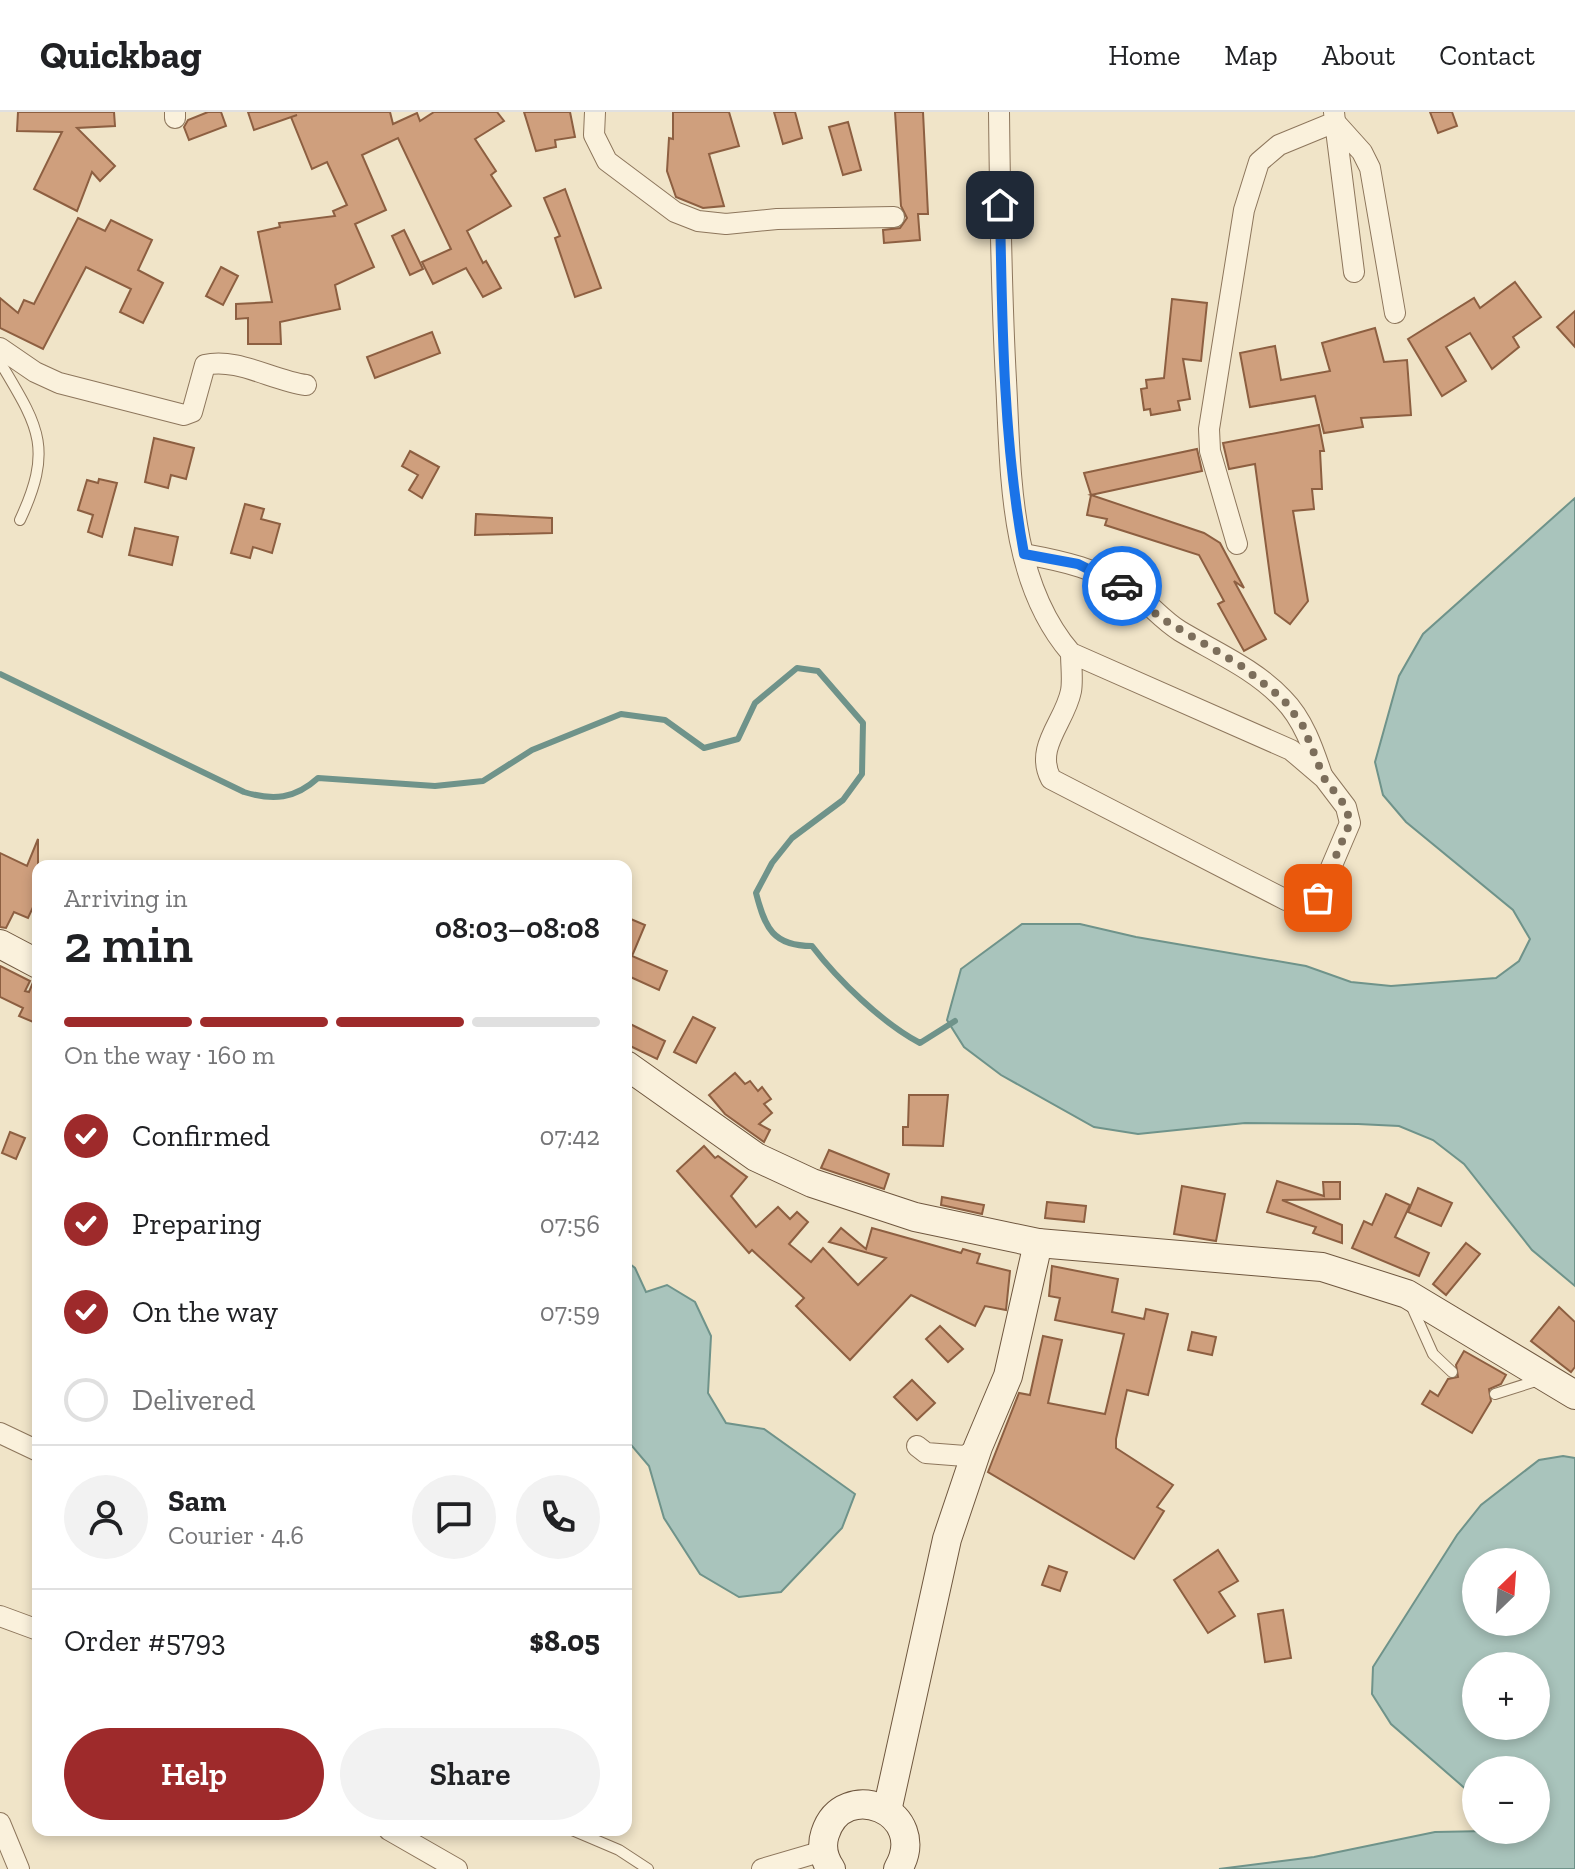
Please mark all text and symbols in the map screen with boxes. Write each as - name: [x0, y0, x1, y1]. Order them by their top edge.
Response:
- text: Quickbag: [40, 32, 202, 78]
- text: Home: [1108, 39, 1180, 72]
- text: Map: [1224, 39, 1278, 72]
- text: About: [1322, 39, 1395, 72]
- text: Contact: [1439, 39, 1535, 72]
- pin: [966, 171, 1034, 239]
- icon: home: [978, 183, 1022, 227]
- courier: [1082, 546, 1162, 626]
- icon: car: [1100, 564, 1144, 608]
- pin: [1284, 864, 1352, 932]
- icon: bag: [1296, 876, 1340, 920]
- text: Arriving in: [64, 882, 187, 914]
- text: 08:03–08:08: [435, 910, 600, 946]
- text: 2 min: [64, 913, 193, 975]
- text: On the way · 160 m: [64, 1039, 275, 1071]
- icon: check: [64, 1114, 108, 1158]
- text: Confirmed: [132, 1118, 270, 1154]
- text: 07:42: [540, 1120, 600, 1152]
- icon: check: [64, 1202, 108, 1246]
- text: Preparing: [132, 1206, 262, 1242]
- text: 07:56: [540, 1208, 600, 1240]
- icon: check: [64, 1290, 108, 1334]
- text: On the way: [132, 1294, 278, 1330]
- text: 07:59: [540, 1296, 600, 1328]
- text: Delivered: [132, 1382, 255, 1418]
- button: person: [64, 1475, 148, 1559]
- button: chat: [412, 1475, 496, 1559]
- button: phone: [516, 1475, 600, 1559]
- text: Sam: [168, 1483, 226, 1519]
- text: Courier · 4.6: [168, 1519, 304, 1551]
- north arrow: [1462, 1548, 1550, 1636]
- map controls: [1462, 1548, 1550, 1844]
- text: Order #5793: [64, 1623, 226, 1659]
- text: $8.05: [529, 1623, 600, 1659]
- button: +: [1462, 1652, 1550, 1740]
- button: Help: [64, 1728, 324, 1820]
- button: Share: [340, 1728, 600, 1820]
- button: −: [1462, 1756, 1550, 1844]

